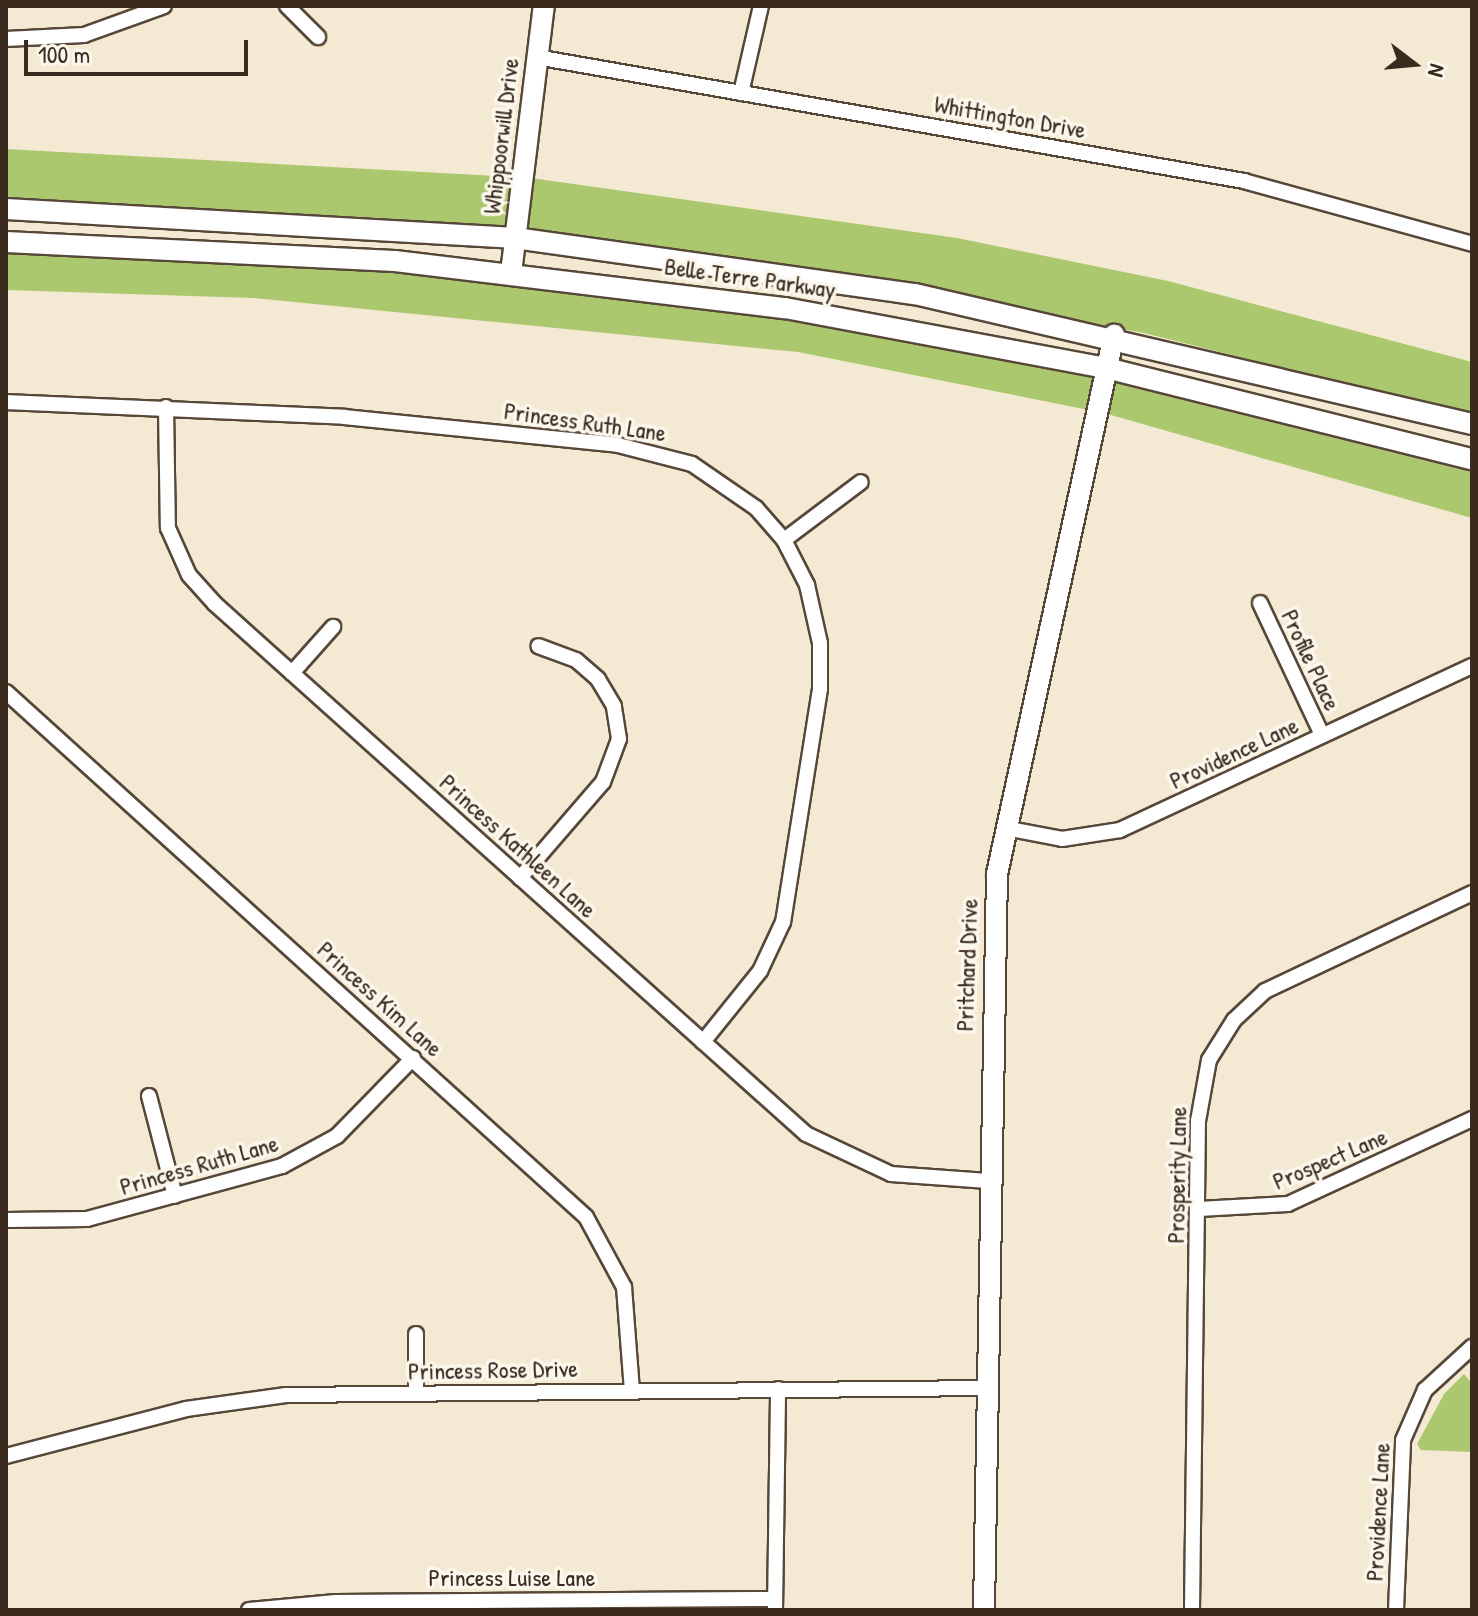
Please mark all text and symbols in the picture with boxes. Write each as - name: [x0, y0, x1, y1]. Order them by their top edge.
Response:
- scale bar: [28, 24, 252, 74]
- north arrow: [1374, 24, 1454, 104]
- text: 100 m: [38, 38, 90, 70]
- street label: Whippoorwill Drive: [477, 56, 525, 216]
- text: N: [1421, 61, 1453, 80]
- street label: Whittington Drive: [932, 90, 1088, 144]
- street label: Belle Terre Parkway: [663, 252, 837, 304]
- street label: Princess Ruth Lane: [502, 396, 668, 448]
- street label: Profile Place: [1275, 605, 1347, 715]
- street label: Providence Lane: [1165, 711, 1303, 795]
- street label: Princess Kathleen Lane: [434, 768, 602, 924]
- street label: Pritchard Drive: [950, 898, 984, 1032]
- street label: Princess Kim Lane: [312, 935, 448, 1063]
- street label: Prosperity Lane: [1161, 1106, 1193, 1244]
- street label: Prospect Lane: [1269, 1122, 1391, 1196]
- street label: Princess Ruth Lane: [117, 1129, 281, 1201]
- street label: Princess Rose Drive: [408, 1354, 578, 1386]
- street label: Providence Lane: [1360, 1442, 1396, 1582]
- street label: Princess Luise Lane: [429, 1564, 595, 1592]

